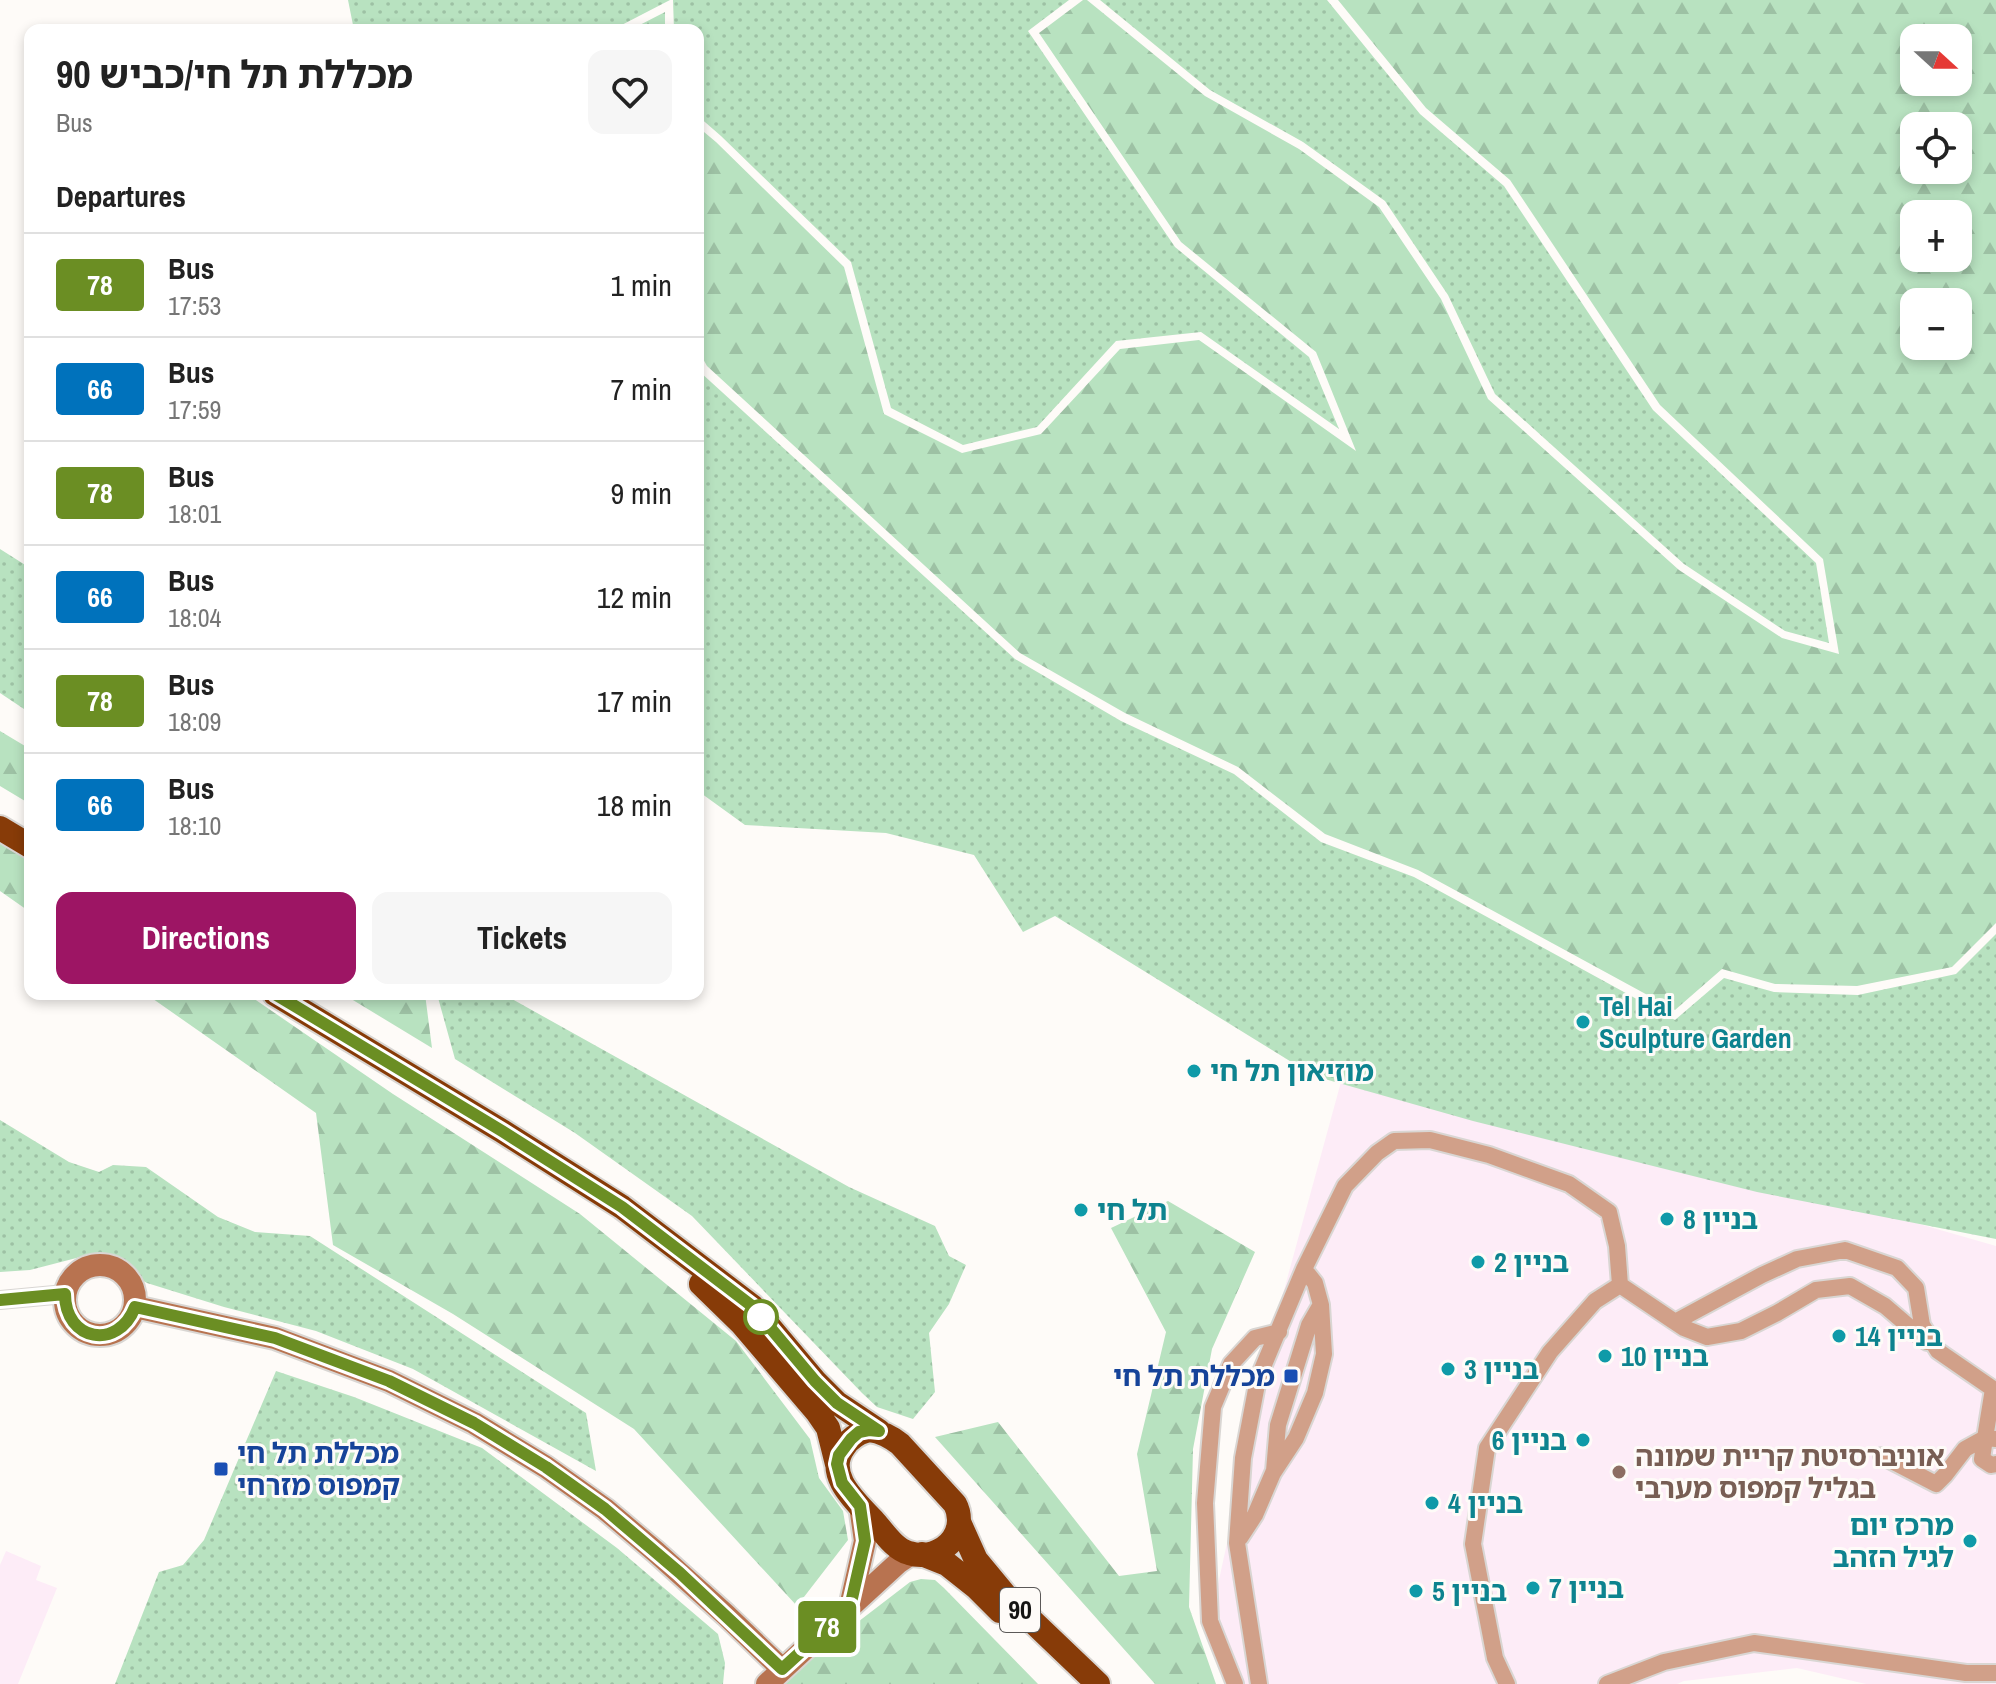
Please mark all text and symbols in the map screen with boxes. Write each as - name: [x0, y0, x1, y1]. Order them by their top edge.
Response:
- north arrow: [1900, 24, 1972, 96]
- map controls: [1900, 24, 1972, 360]
- text: מכללת תל חי/כביש 90: [56, 49, 413, 100]
- button: heart: [588, 50, 672, 134]
- text: Bus: [56, 105, 93, 140]
- button: locate: [1900, 112, 1972, 184]
- text: Departures: [56, 176, 186, 216]
- button: +: [1900, 200, 1972, 272]
- text: Bus: [168, 248, 214, 288]
- text: 1 min: [610, 265, 672, 305]
- text: 78: [87, 266, 113, 304]
- text: 17:53: [168, 288, 221, 323]
- button: −: [1900, 288, 1972, 360]
- text: Bus: [168, 352, 214, 392]
- text: 7 min: [610, 369, 672, 409]
- text: 66: [87, 370, 113, 408]
- text: 17:59: [168, 392, 221, 427]
- text: Bus: [168, 456, 214, 496]
- text: 9 min: [610, 473, 672, 513]
- text: 78: [87, 474, 113, 512]
- text: 18:01: [168, 496, 221, 531]
- text: Bus: [168, 560, 214, 600]
- text: 12 min: [597, 577, 672, 617]
- text: 66: [87, 578, 113, 616]
- text: 18:04: [168, 600, 221, 635]
- text: Bus: [168, 664, 214, 704]
- text: 17 min: [597, 681, 672, 721]
- text: 78: [87, 682, 113, 720]
- text: 18:09: [168, 704, 221, 739]
- text: Bus: [168, 768, 214, 808]
- text: 18 min: [597, 785, 672, 825]
- text: 66: [87, 786, 113, 824]
- text: 18:10: [168, 808, 221, 843]
- button: Directions: [56, 892, 356, 984]
- button: Tickets: [372, 892, 672, 984]
- place label: Tel Hai Sculpture Garden: [1599, 987, 1792, 1057]
- marker: Tel Hai Sculpture Garden: [1574, 1013, 1592, 1031]
- place label: מוזיאון תל חי: [1210, 1052, 1374, 1090]
- marker: מוזיאון תל חי: [1185, 1062, 1203, 1080]
- place label: תל חי: [1097, 1191, 1168, 1229]
- place label: בניין 8: [1683, 1200, 1758, 1238]
- marker: תל חי: [1072, 1201, 1090, 1219]
- marker: בניין 8: [1658, 1210, 1676, 1228]
- place label: בניין 2: [1494, 1243, 1569, 1281]
- marker: בניין 2: [1469, 1253, 1487, 1271]
- unlabelled marker: [744, 1300, 778, 1334]
- place label: בניין 14: [1855, 1317, 1943, 1355]
- marker: בניין 14: [1830, 1327, 1848, 1345]
- place label: בניין 10: [1621, 1337, 1709, 1375]
- marker: בניין 10: [1596, 1347, 1614, 1365]
- place label: בניין 3: [1464, 1350, 1539, 1388]
- place label: מכללת תל חי: [1113, 1357, 1275, 1395]
- marker: בניין 3: [1439, 1360, 1457, 1378]
- marker: מכללת תל חי: [1282, 1367, 1300, 1385]
- place label: בניין 6: [1492, 1421, 1567, 1459]
- marker: בניין 6: [1574, 1431, 1592, 1449]
- place label: מכללת תל חי קמפוס מזרחי: [237, 1434, 400, 1504]
- place label: אוניברסיטת קריית שמונה בגליל קמפוס מערבי: [1635, 1437, 1945, 1507]
- marker: מכללת תל חי קמפוס מזרחי: [212, 1460, 230, 1478]
- marker: אוניברסיטת קריית שמונה בגליל קמפוס מערבי: [1610, 1463, 1628, 1481]
- place label: בניין 4: [1448, 1484, 1523, 1522]
- marker: בניין 4: [1423, 1494, 1441, 1512]
- place label: מרכז יום לגיל הזהב: [1833, 1506, 1954, 1576]
- marker: מרכז יום לגיל הזהב: [1961, 1532, 1979, 1550]
- place label: בניין 7: [1549, 1569, 1624, 1607]
- place label: בניין 5: [1432, 1572, 1507, 1610]
- marker: בניין 7: [1524, 1579, 1542, 1597]
- marker: בניין 5: [1407, 1582, 1425, 1600]
- road number: 90: [1000, 1588, 1040, 1632]
- line badge: 78: [791, 1601, 863, 1653]
- text: 78: [814, 1608, 840, 1646]

